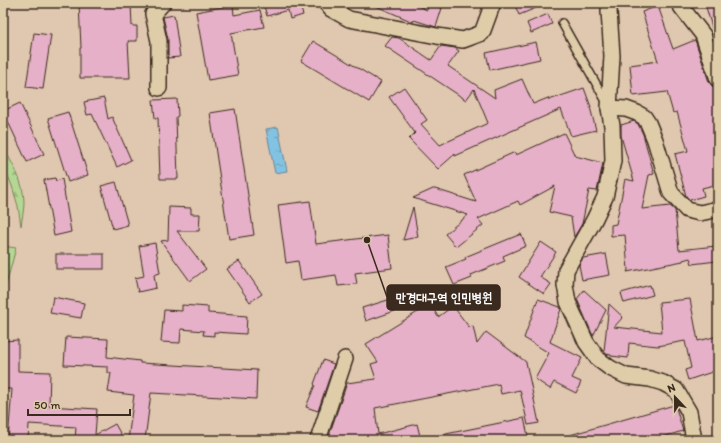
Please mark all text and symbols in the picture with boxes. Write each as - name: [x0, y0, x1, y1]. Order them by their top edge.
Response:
- callout: 만경대구역 인민병원: [387, 285, 500, 310]
- text: 만경대구역 인민병원: [395, 290, 493, 305]
- north arrow: [655, 377, 695, 417]
- text: N: [666, 381, 677, 396]
- scale bar: [28, 391, 130, 417]
- text: 50 m: [34, 398, 60, 412]

